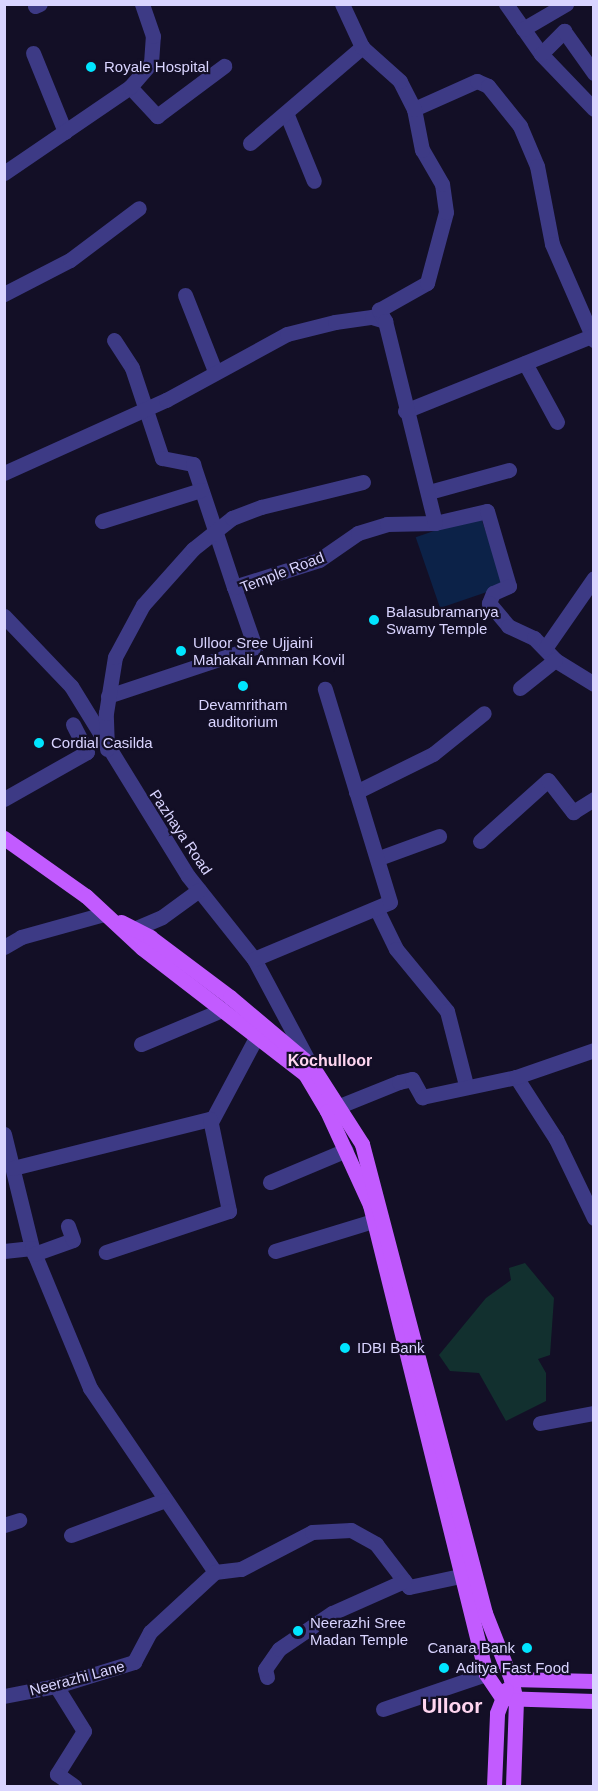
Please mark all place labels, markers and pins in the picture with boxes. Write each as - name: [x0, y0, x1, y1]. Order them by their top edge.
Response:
- marker: Royale Hospital: [82, 58, 100, 76]
- place label: Royale Hospital: [104, 58, 209, 76]
- place label: Balasubramanya Swamy Temple: [386, 602, 499, 637]
- marker: Balasubramanya Swamy Temple: [367, 613, 381, 627]
- place label: Ulloor Sree Ujjaini Mahakali Amman Kovil: [193, 633, 346, 668]
- marker: Ulloor Sree Ujjaini Mahakali Amman Kovil: [174, 644, 188, 658]
- marker: Devamritham auditorium: [236, 679, 250, 693]
- place label: Devamritham auditorium: [198, 695, 288, 730]
- place label: Cordial Casilda: [51, 734, 153, 752]
- marker: Cordial Casilda: [32, 736, 46, 750]
- place label: IDBI Bank: [357, 1339, 425, 1357]
- marker: IDBI Bank: [338, 1341, 352, 1355]
- place label: Neerazhi Sree Madan Temple: [310, 1613, 408, 1648]
- marker: Neerazhi Sree Madan Temple: [291, 1624, 305, 1638]
- place label: Canara Bank: [427, 1639, 515, 1657]
- marker: Canara Bank: [520, 1641, 534, 1655]
- place label: Aditya Fast Food: [456, 1659, 569, 1677]
- marker: Aditya Fast Food: [437, 1661, 451, 1675]

